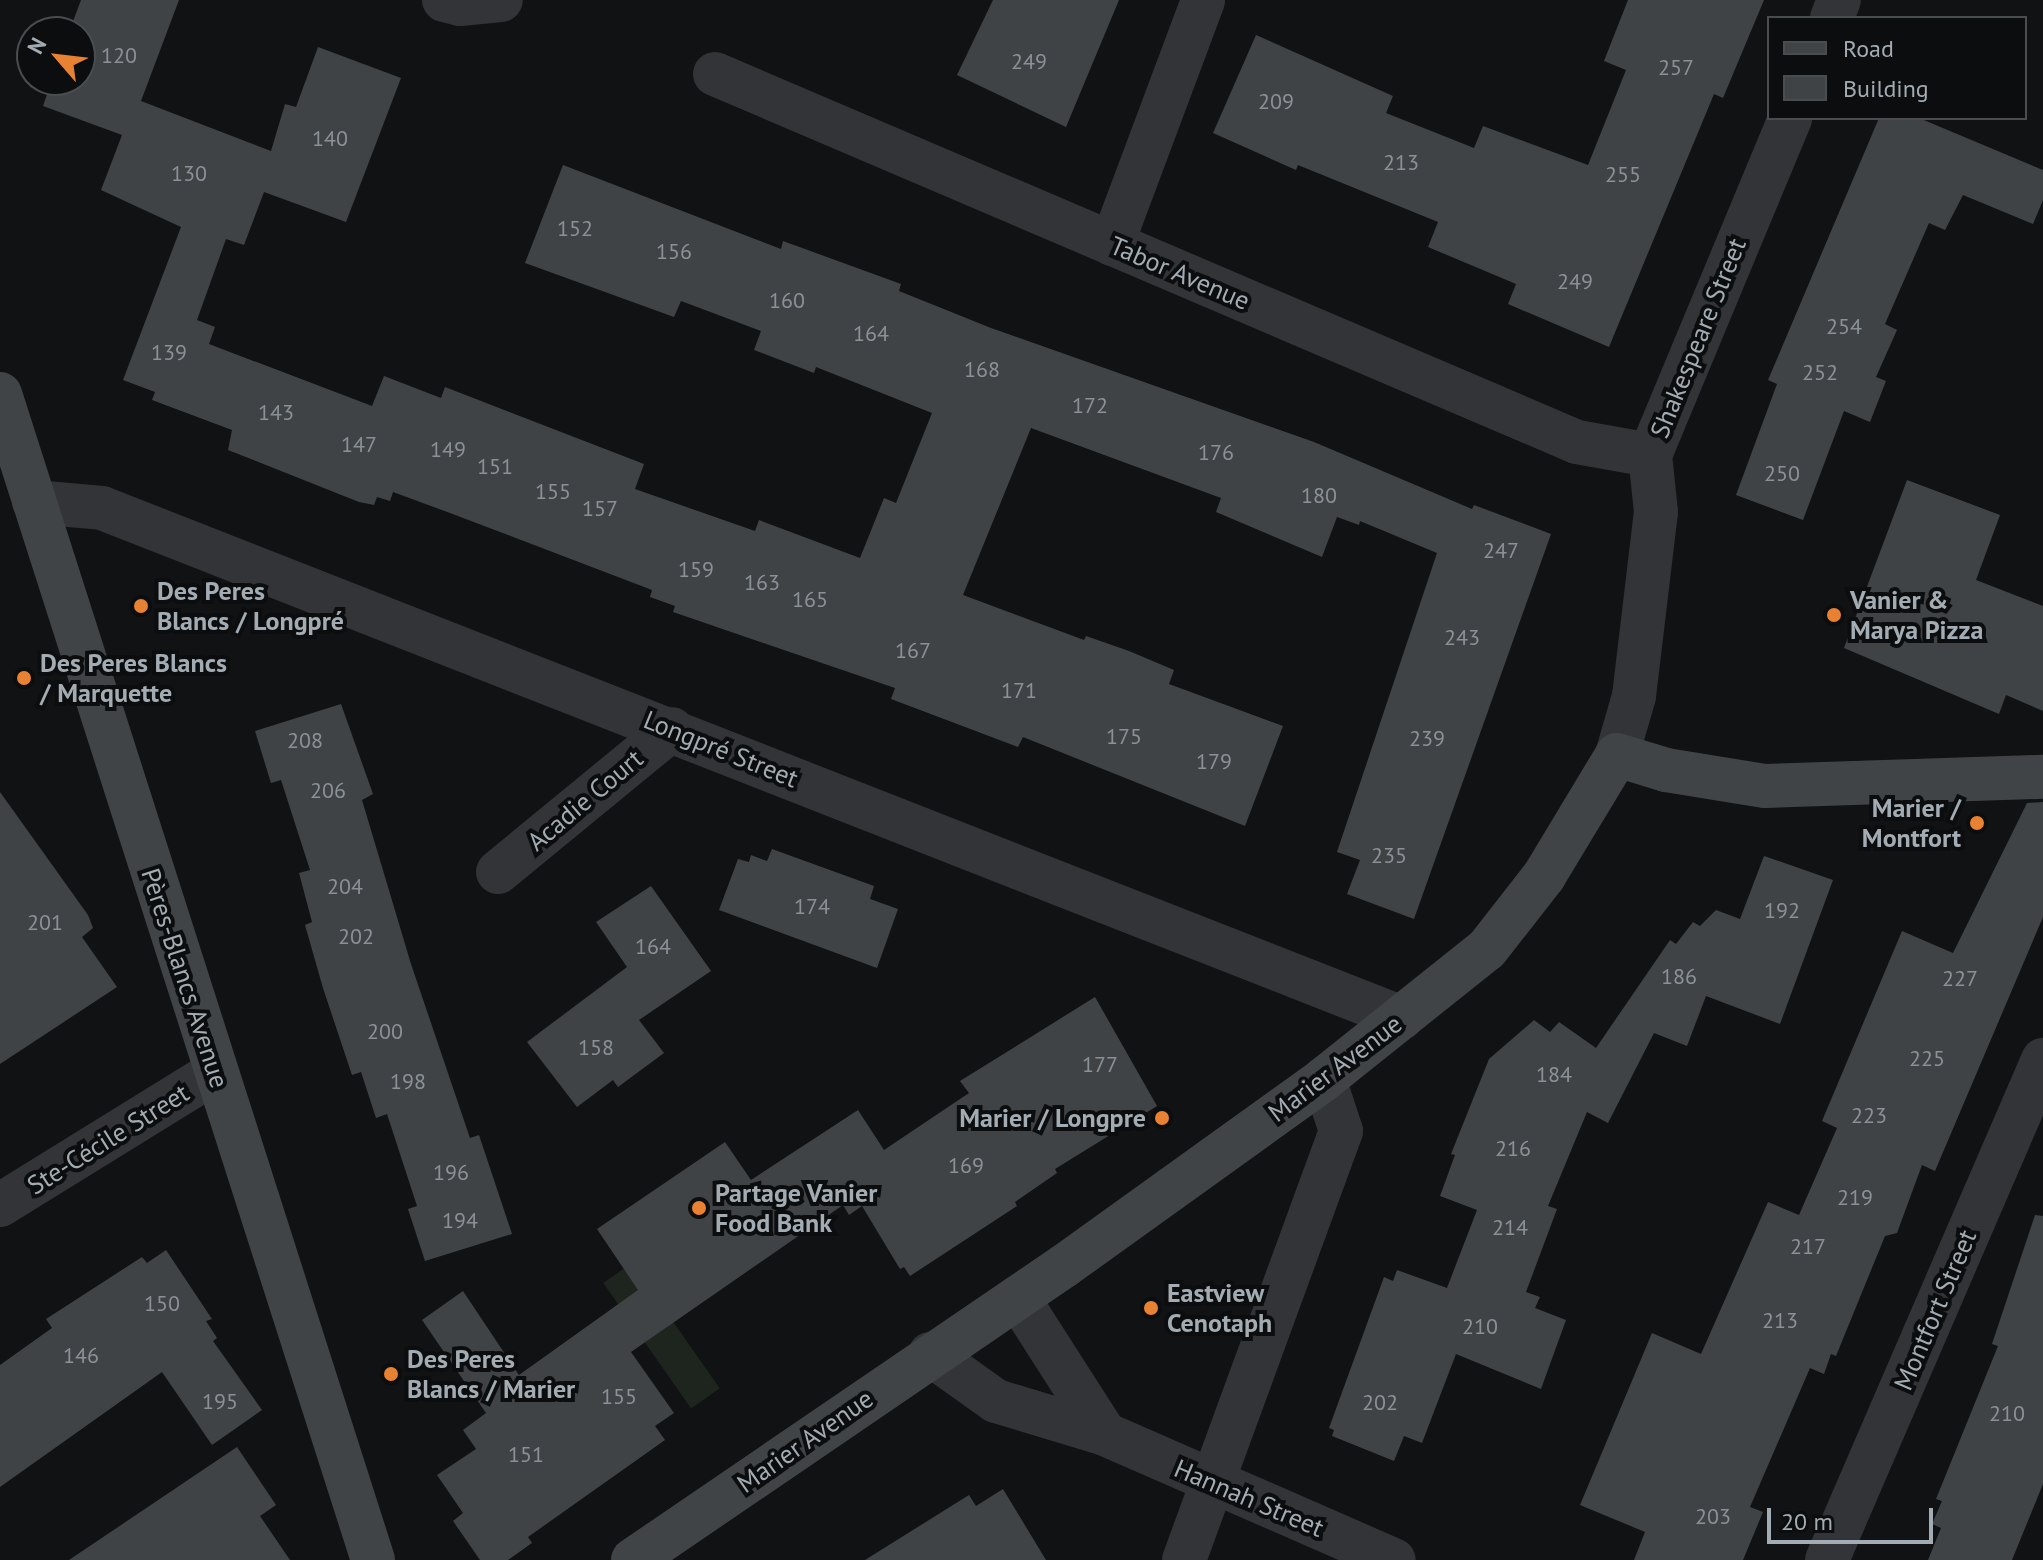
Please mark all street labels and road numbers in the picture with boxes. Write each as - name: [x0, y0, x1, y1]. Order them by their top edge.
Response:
- street label: Tabor Avenue: [1105, 229, 1255, 317]
- street label: Shakespeare Street: [1644, 234, 1752, 442]
- street label: Longpré Street: [639, 704, 803, 794]
- street label: Acadie Court: [521, 743, 649, 857]
- street label: Pères-Blancs Avenue: [135, 864, 235, 1092]
- street label: Marier Avenue: [1262, 1008, 1408, 1128]
- street label: Ste-Cécile Street: [21, 1077, 195, 1201]
- street label: Montfort Street: [1887, 1225, 1983, 1395]
- street label: Marier Avenue: [731, 1382, 879, 1500]
- street label: Hannah Street: [1170, 1453, 1328, 1543]

